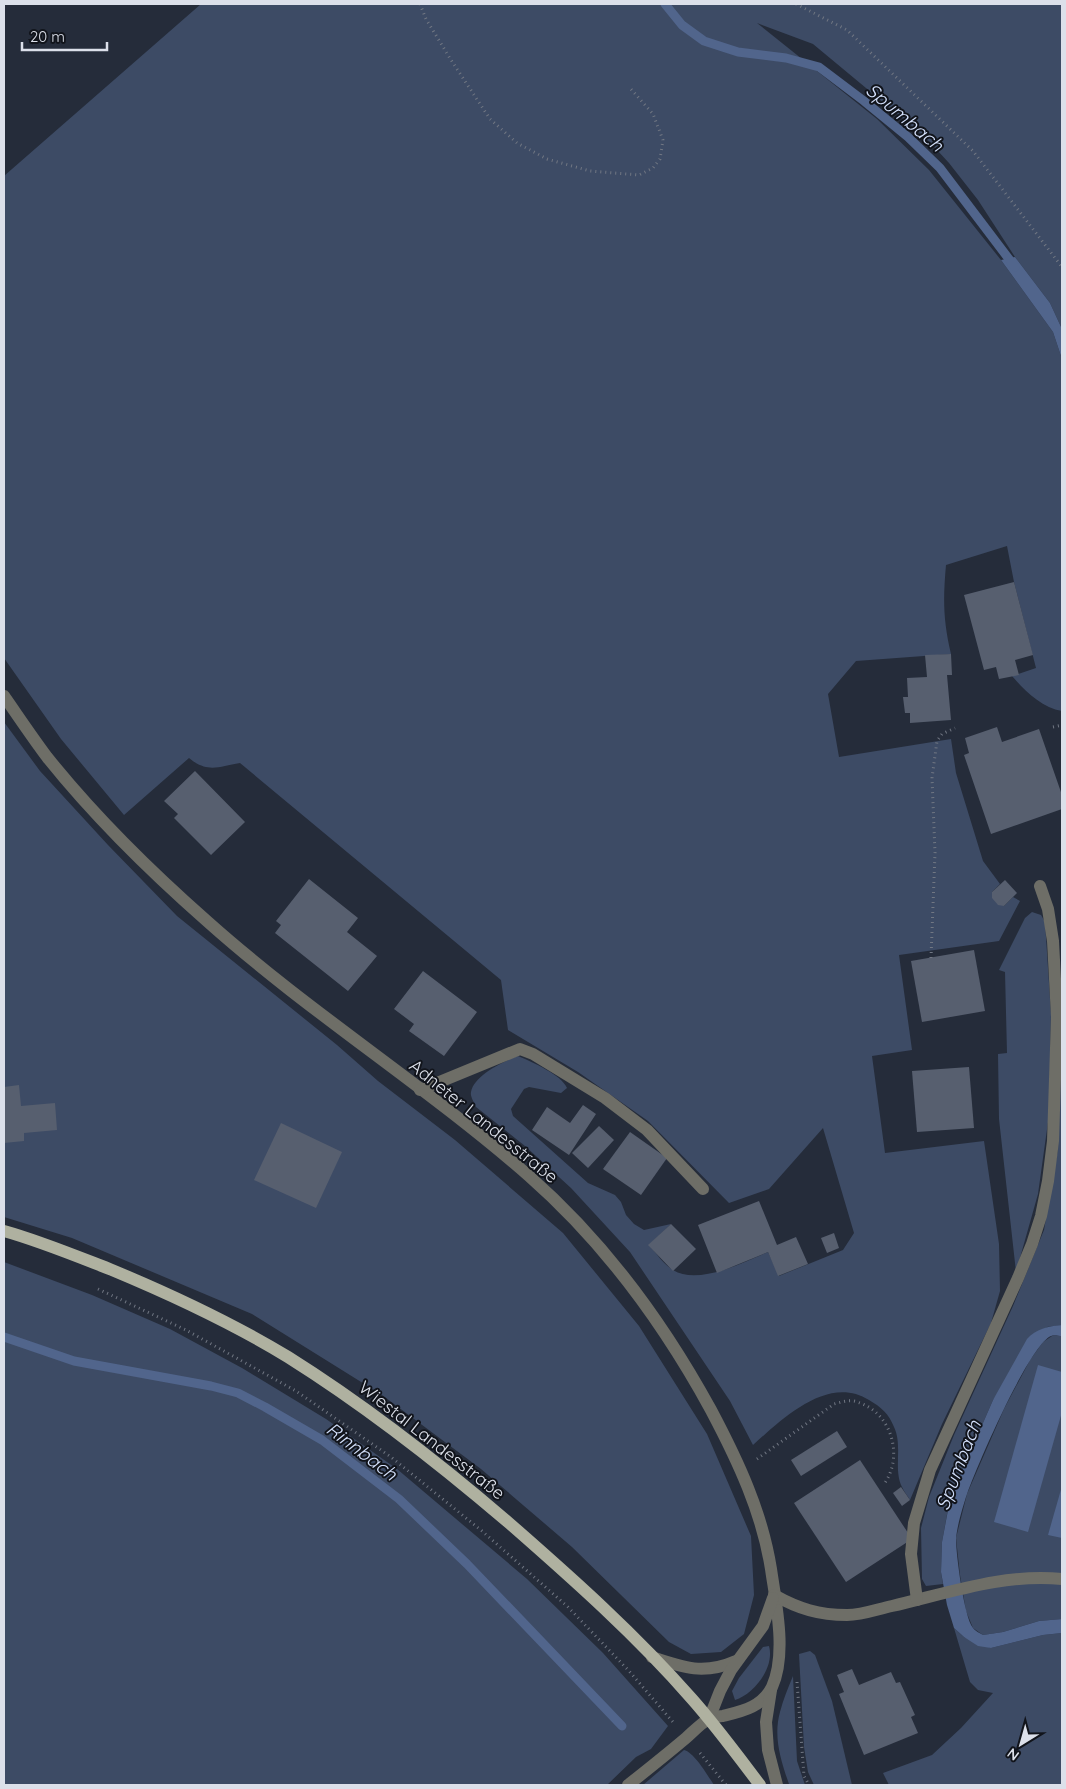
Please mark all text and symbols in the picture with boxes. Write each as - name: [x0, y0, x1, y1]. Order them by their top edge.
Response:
- scale bar: [22, 20, 108, 52]
- text: 20 m: [30, 27, 65, 46]
- water label: Spumbach: [861, 78, 950, 157]
- street label: Adneter Landesstraße: [405, 1054, 563, 1188]
- street label: Wiestal Landesstraße: [354, 1376, 510, 1504]
- water label: Spumbach: [930, 1416, 986, 1513]
- water label: Rinnbach: [322, 1417, 403, 1486]
- north arrow: [996, 1719, 1046, 1769]
- text: N: [1004, 1744, 1023, 1765]

